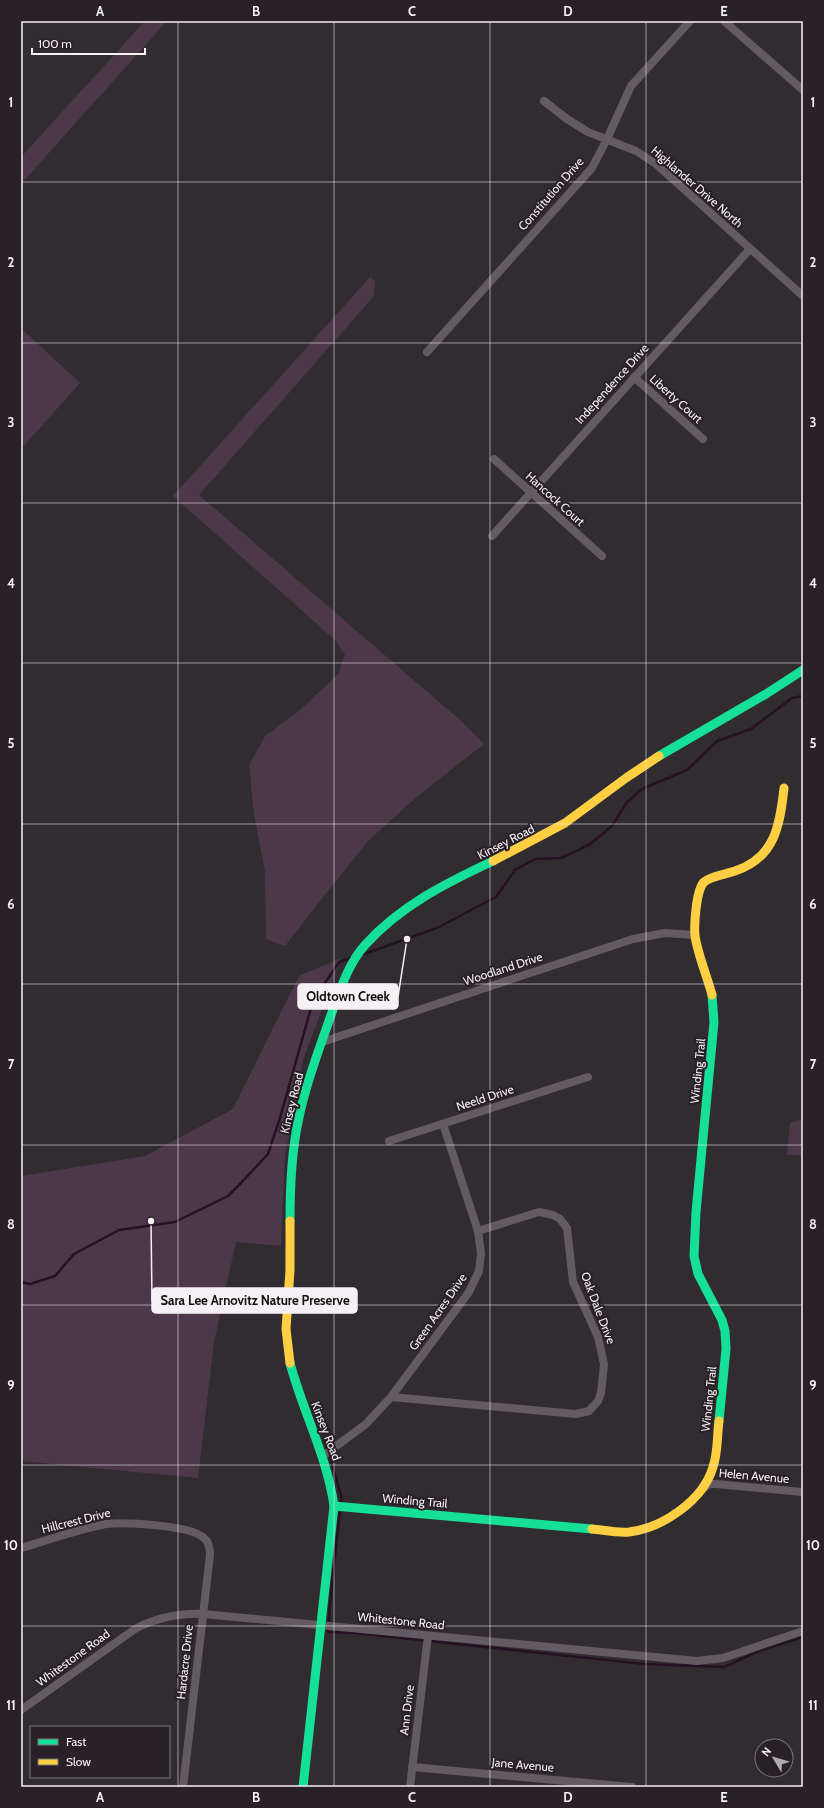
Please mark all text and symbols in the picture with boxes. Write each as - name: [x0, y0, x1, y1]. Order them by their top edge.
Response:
- text: A: [96, 3, 105, 19]
- text: B: [252, 3, 260, 19]
- text: C: [408, 3, 416, 19]
- text: D: [563, 3, 573, 19]
- text: E: [720, 3, 728, 19]
- scale bar: [32, 30, 145, 56]
- text: 100 m: [38, 36, 72, 51]
- text: 1: [9, 94, 13, 110]
- text: 1: [811, 94, 815, 110]
- street label: Highlander Drive North: [648, 143, 746, 231]
- street label: Constitution Drive: [515, 154, 586, 233]
- text: 2: [8, 254, 15, 270]
- text: 2: [810, 254, 817, 270]
- street label: Independence Drive: [572, 341, 652, 427]
- street label: Liberty Court: [647, 371, 706, 426]
- text: 3: [7, 414, 15, 430]
- text: 3: [809, 414, 817, 430]
- street label: Hancock Court: [523, 468, 588, 529]
- text: 4: [7, 575, 15, 591]
- text: 4: [809, 575, 817, 591]
- text: 5: [8, 735, 15, 751]
- text: 5: [810, 735, 817, 751]
- street label: Kinsey Road: [475, 821, 537, 862]
- text: 6: [7, 896, 15, 912]
- text: 6: [809, 896, 817, 912]
- street label: Woodland Drive: [461, 949, 544, 988]
- callout: Oldtown Creek: [298, 984, 398, 1009]
- text: Oldtown Creek: [306, 988, 391, 1004]
- street label: Winding Trail: [687, 1038, 708, 1104]
- text: 7: [8, 1056, 15, 1072]
- text: 7: [810, 1056, 817, 1072]
- street label: Kinsey Road: [277, 1071, 306, 1135]
- street label: Neeld Drive: [454, 1081, 516, 1114]
- text: 8: [7, 1216, 15, 1232]
- text: 8: [809, 1216, 817, 1232]
- street label: Green Acres Drive: [406, 1270, 470, 1353]
- street label: Oak Dale Drive: [578, 1270, 619, 1346]
- callout: Sara Lee Arnovitz Nature Preserve: [152, 1288, 357, 1313]
- text: Sara Lee Arnovitz Nature Preserve: [160, 1292, 350, 1308]
- street label: Winding Trail: [698, 1366, 719, 1432]
- text: 9: [7, 1377, 15, 1393]
- text: 9: [809, 1377, 817, 1393]
- street label: Kinsey Road: [308, 1399, 345, 1463]
- street label: Helen Avenue: [718, 1465, 790, 1486]
- street label: Winding Trail: [382, 1490, 448, 1511]
- street label: Hillcrest Drive: [40, 1505, 112, 1536]
- text: 10: [4, 1537, 18, 1553]
- text: 10: [806, 1537, 820, 1553]
- street label: Whitestone Road: [357, 1608, 445, 1633]
- street label: Hardacre Drive: [173, 1624, 196, 1700]
- street label: Whitestone Road: [33, 1626, 113, 1689]
- street label: Ann Drive: [396, 1684, 417, 1736]
- text: 11: [6, 1697, 16, 1713]
- text: 11: [808, 1697, 818, 1713]
- legend: [30, 1726, 170, 1778]
- text: Fast: [66, 1734, 86, 1749]
- north arrow: [754, 1738, 794, 1778]
- text: N: [758, 1744, 774, 1759]
- text: Slow: [66, 1754, 91, 1769]
- street label: Jane Avenue: [490, 1754, 555, 1775]
- text: A: [96, 1789, 105, 1805]
- text: B: [252, 1789, 260, 1805]
- text: C: [408, 1789, 416, 1805]
- text: D: [563, 1789, 573, 1805]
- text: E: [720, 1789, 728, 1805]

